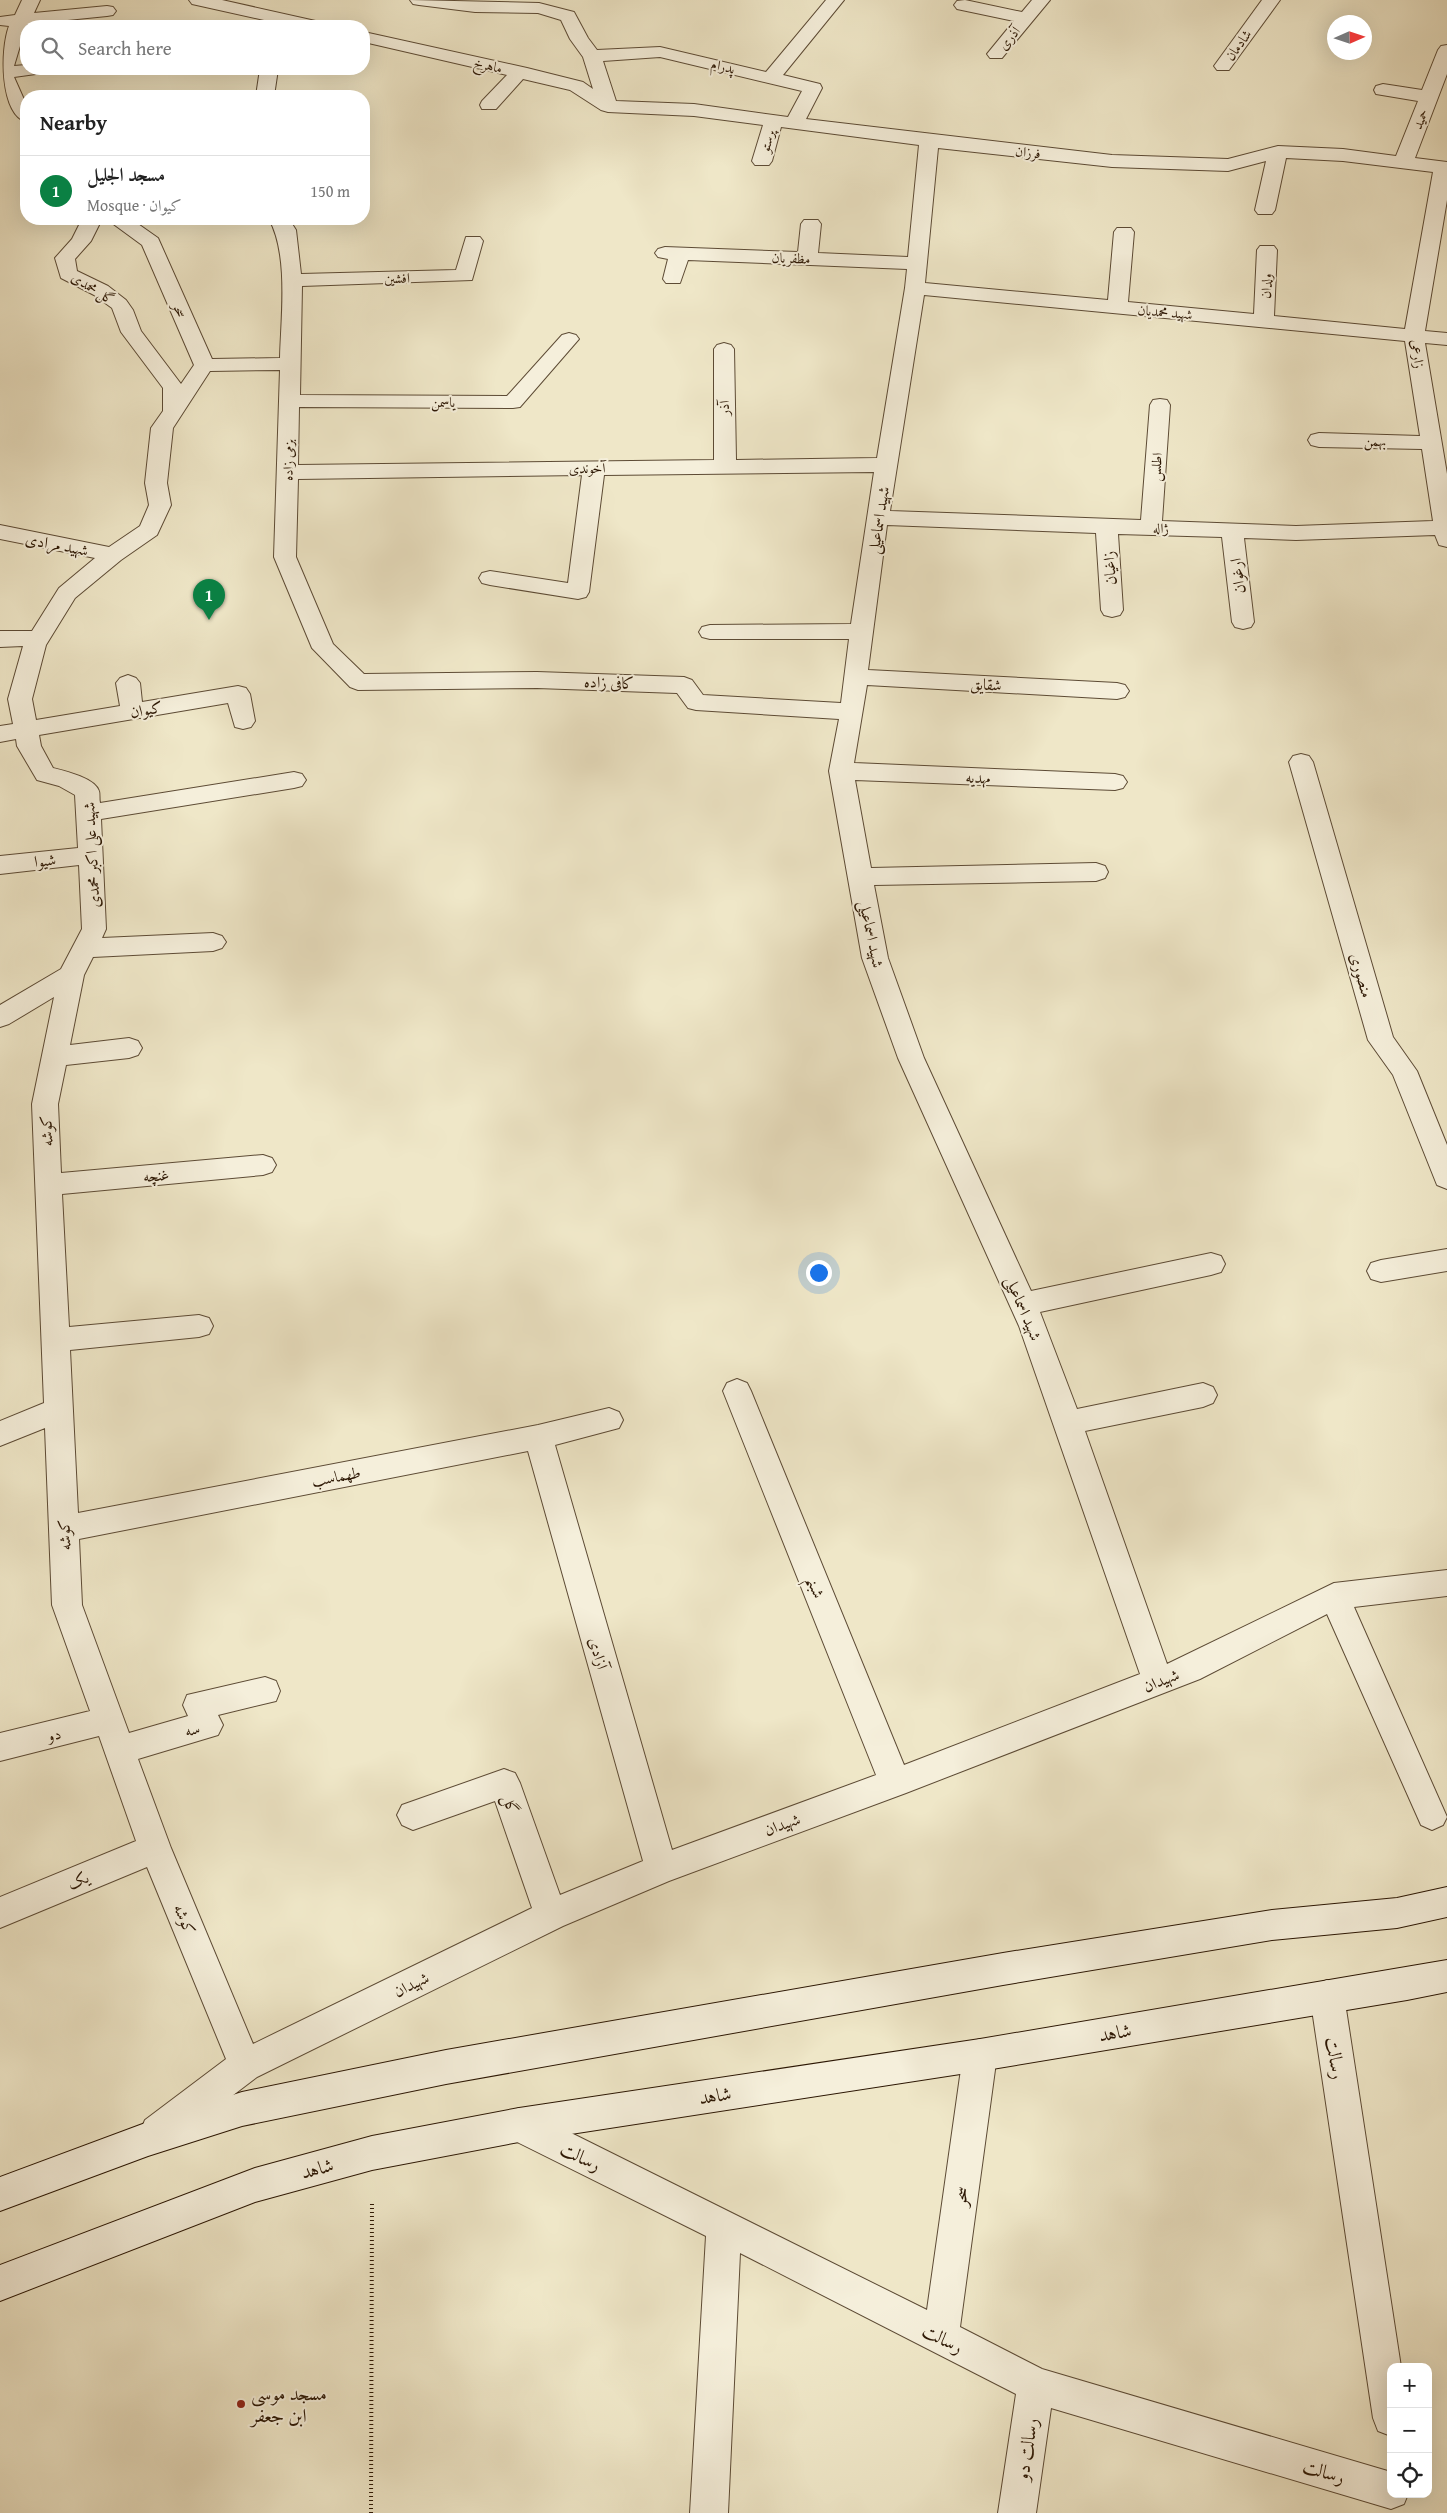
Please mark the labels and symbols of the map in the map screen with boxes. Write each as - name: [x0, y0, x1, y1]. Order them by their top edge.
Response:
- north arrow: [1327, 15, 1372, 60]
- street label: آذری: [993, 20, 1026, 54]
- street label: شادمان: [1220, 25, 1256, 65]
- street label: ماهرخ: [471, 52, 504, 81]
- street label: پدرام: [708, 53, 737, 82]
- street label: حمید: [1407, 106, 1433, 132]
- street label: پرستو: [754, 126, 780, 157]
- street label: فرزان: [1014, 141, 1042, 163]
- street label: مظفریان: [771, 247, 811, 269]
- street label: گل محمدی: [67, 267, 118, 310]
- street label: افشین: [384, 268, 410, 288]
- street label: ولدان: [1255, 273, 1277, 299]
- street label: سحر: [167, 298, 192, 321]
- street label: شهید محمدیان: [1137, 300, 1193, 324]
- street label: زارعی: [1406, 338, 1430, 370]
- street label: یاسمن: [431, 392, 456, 412]
- street label: آذر: [714, 399, 734, 417]
- street label: بهمن: [1364, 431, 1386, 451]
- street label: بزمی زاده: [277, 438, 299, 481]
- street label: اطلس: [1145, 452, 1167, 482]
- street label: آخوندی: [568, 458, 608, 478]
- street label: شهید اسماعیلی: [861, 484, 895, 556]
- street label: ژاله: [1153, 518, 1169, 538]
- street label: شهید مرادی: [23, 526, 91, 562]
- street label: زاغیان: [1096, 550, 1122, 586]
- street label: ارغوان: [1223, 557, 1251, 595]
- pin: 1: [193, 579, 225, 620]
- street label: کافی زاده: [583, 669, 635, 695]
- street label: شقایق: [970, 671, 1002, 697]
- street label: کیوان: [128, 694, 164, 724]
- street label: مهدیه: [965, 765, 991, 789]
- street label: شهید علی اکبر محمدی: [76, 801, 106, 909]
- street label: شیوا: [33, 847, 57, 873]
- street label: شهید اسماعیلی: [853, 898, 891, 970]
- street label: منصوری: [1344, 950, 1380, 1000]
- street label: کوشه: [33, 1115, 59, 1147]
- street label: غنچه: [142, 1162, 170, 1188]
- your location: [806, 1260, 832, 1286]
- street label: شهید اسماعیلی: [1000, 1272, 1048, 1344]
- street label: طهماسب: [309, 1459, 363, 1493]
- street label: کوشه: [51, 1519, 77, 1551]
- street label: شبنم: [796, 1572, 831, 1604]
- street label: آزادی: [583, 1634, 615, 1674]
- street label: شهیدان: [1139, 1662, 1183, 1698]
- street label: سه: [181, 1715, 203, 1743]
- street label: دو: [43, 1721, 64, 1748]
- street label: گل: [496, 1791, 526, 1817]
- street label: شهیدان: [761, 1806, 803, 1842]
- street label: یک: [64, 1864, 93, 1895]
- street label: کوشه: [168, 1900, 202, 1938]
- street label: شهیدان: [389, 1965, 433, 2003]
- street label: شاهد: [1096, 2015, 1134, 2049]
- street label: رسالت: [1319, 2035, 1353, 2081]
- street label: شاهد: [697, 2079, 733, 2111]
- street label: رسالت: [556, 2134, 606, 2178]
- street label: شاهد: [298, 2150, 336, 2186]
- street label: سحر: [944, 2184, 975, 2210]
- street label: رسالت: [918, 2316, 968, 2360]
- place label: مسجد موسی ابن جعفر: [249, 2379, 327, 2429]
- marker: مسجد موسی ابن جعفر: [235, 2398, 247, 2410]
- street label: رسالت دو: [1007, 2416, 1045, 2484]
- street label: رسالت: [1299, 2451, 1349, 2491]

